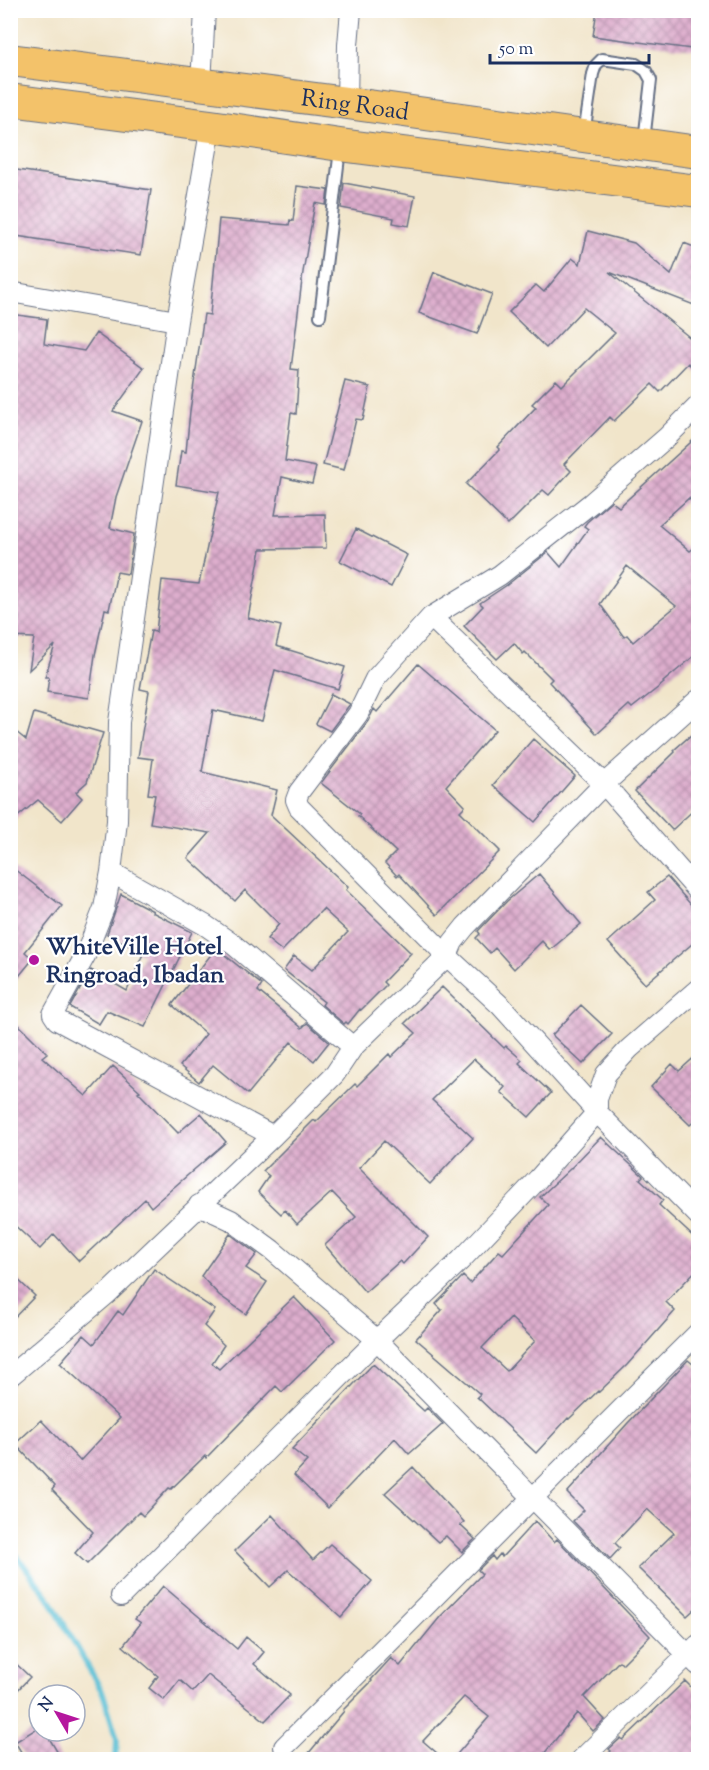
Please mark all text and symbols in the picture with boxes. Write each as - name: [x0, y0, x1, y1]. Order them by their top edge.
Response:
- scale bar: [490, 27, 649, 65]
- text: 50 m: [498, 37, 534, 63]
- street label: Ring Road: [299, 82, 412, 131]
- place label: WhiteVille Hotel Ringroad, Ibadan: [46, 931, 225, 993]
- marker: WhiteVille Hotel Ringroad, Ibadan: [27, 953, 41, 967]
- north arrow: [27, 1683, 87, 1743]
- text: N: [34, 1693, 60, 1717]

